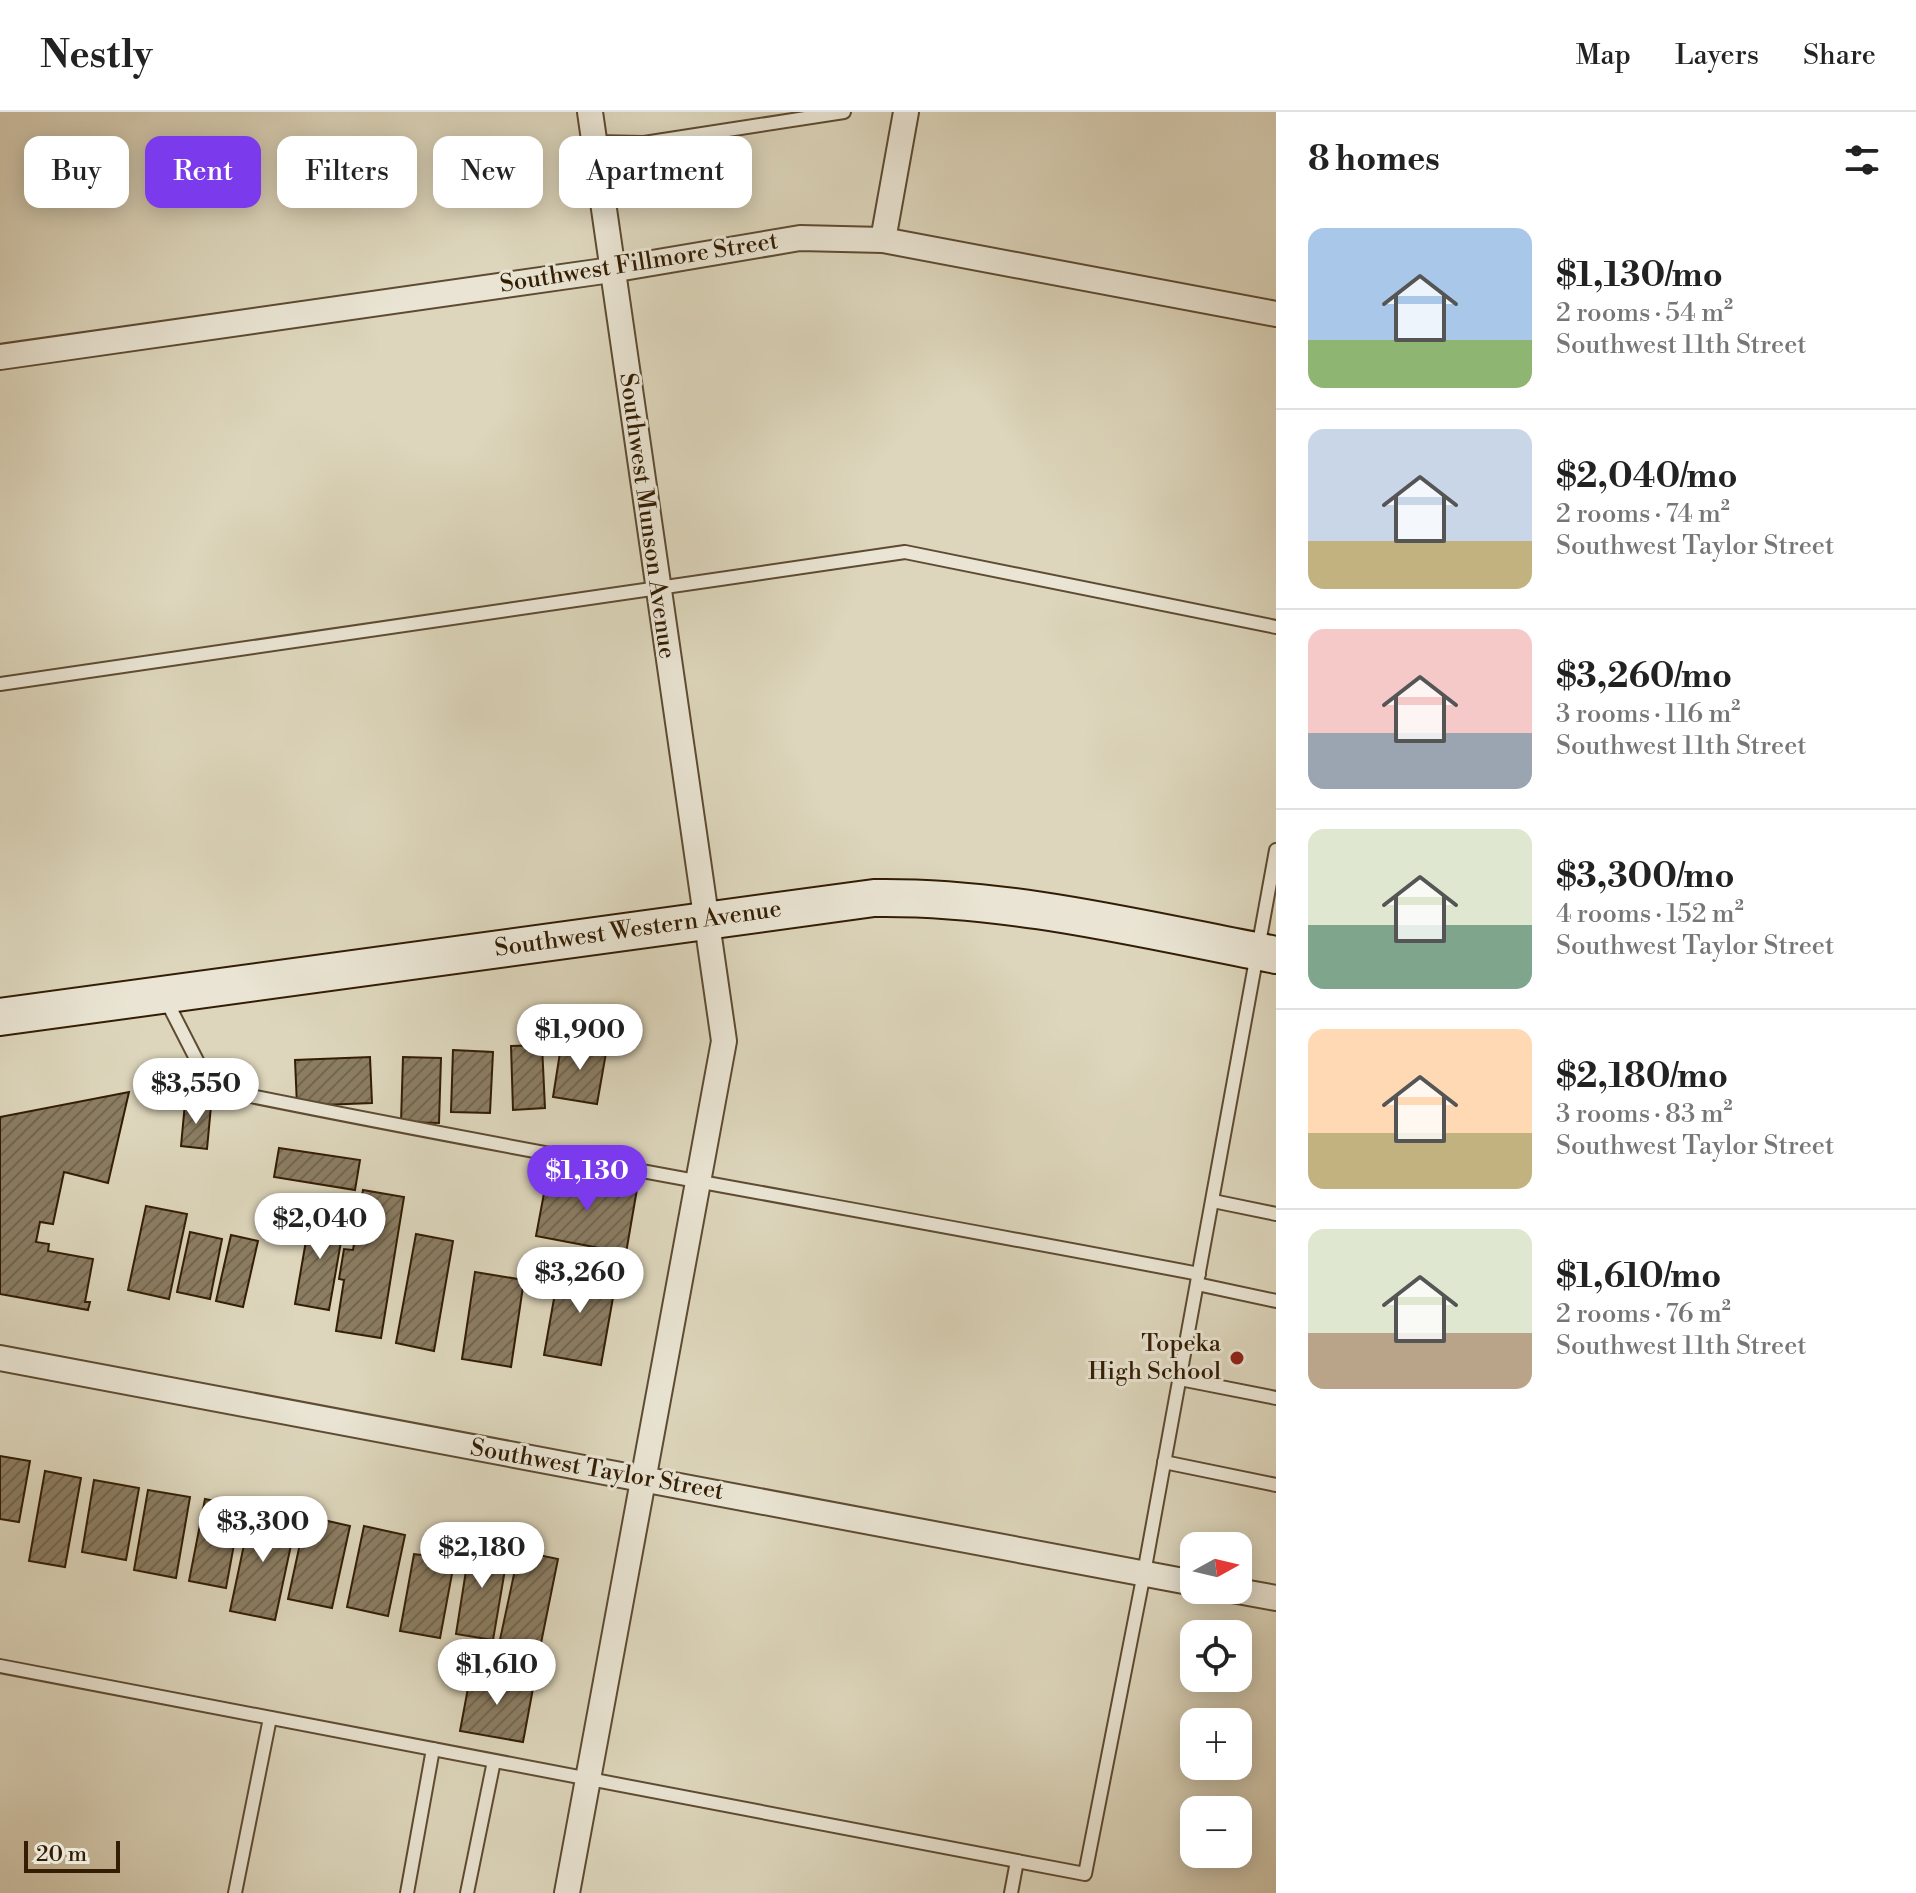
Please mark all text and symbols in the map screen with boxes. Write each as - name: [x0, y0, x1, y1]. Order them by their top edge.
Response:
- text: Nestly: [40, 32, 153, 79]
- text: Map: [1576, 38, 1631, 73]
- text: Layers: [1675, 38, 1759, 73]
- text: Share: [1803, 38, 1876, 73]
- chip: Buy: [24, 136, 129, 208]
- chip: Rent: [145, 136, 261, 208]
- chip: Filters: [277, 136, 417, 208]
- chip: New: [433, 136, 543, 208]
- chip: Apartment: [559, 136, 752, 208]
- icon: filters: [1840, 138, 1884, 182]
- text: 8 homes: [1308, 139, 1440, 181]
- street label: Southwest Fillmore Street: [498, 226, 781, 300]
- text: $1,130/mo: [1556, 255, 1723, 297]
- icon: home: [1372, 260, 1468, 356]
- text: 2 rooms · 54 m²: [1556, 297, 1733, 329]
- text: Southwest 11th Street: [1556, 329, 1807, 361]
- street label: Southwest Munson Avenue: [612, 371, 682, 661]
- text: $2,040/mo: [1556, 456, 1738, 498]
- icon: home: [1372, 461, 1468, 557]
- text: 2 rooms · 74 m²: [1556, 498, 1730, 530]
- text: Southwest Taylor Street: [1556, 530, 1834, 562]
- text: $3,260/mo: [1556, 656, 1732, 698]
- icon: home: [1372, 661, 1468, 757]
- text: 3 rooms · 116 m²: [1556, 698, 1740, 730]
- text: Southwest 11th Street: [1556, 730, 1807, 762]
- text: $3,300/mo: [1556, 856, 1734, 898]
- icon: home: [1372, 861, 1468, 957]
- street label: Southwest Western Avenue: [493, 894, 783, 964]
- text: 4 rooms · 152 m²: [1556, 898, 1744, 930]
- text: Southwest Taylor Street: [1556, 930, 1834, 962]
- pin: $1,900: [515, 1004, 645, 1072]
- text: $1,900: [535, 1014, 625, 1046]
- text: $2,180/mo: [1556, 1056, 1728, 1098]
- pin: $3,550: [131, 1058, 261, 1126]
- icon: home: [1372, 1061, 1468, 1157]
- text: $3,550: [151, 1068, 241, 1100]
- text: 3 rooms · 83 m²: [1556, 1098, 1733, 1130]
- text: Southwest Taylor Street: [1556, 1130, 1834, 1162]
- pin: $1,130: [522, 1145, 652, 1213]
- text: $1,130: [545, 1155, 629, 1187]
- pin: $2,040: [255, 1193, 385, 1261]
- text: $2,040: [273, 1203, 367, 1235]
- pin: $3,260: [515, 1247, 645, 1315]
- text: $1,610/mo: [1556, 1256, 1721, 1298]
- text: $3,260: [535, 1257, 625, 1289]
- icon: home: [1372, 1261, 1468, 1357]
- text: 2 rooms · 76 m²: [1556, 1298, 1731, 1330]
- place label: Topeka High School: [1088, 1329, 1222, 1387]
- text: Southwest 11th Street: [1556, 1330, 1807, 1362]
- marker: Topeka High School: [1228, 1349, 1246, 1367]
- street label: Southwest Taylor Street: [468, 1433, 727, 1507]
- pin: $3,300: [198, 1496, 328, 1564]
- text: $3,300: [217, 1506, 309, 1538]
- pin: $2,180: [417, 1522, 547, 1590]
- text: $2,180: [438, 1532, 526, 1564]
- north arrow: [1180, 1532, 1252, 1604]
- map controls: [1180, 1532, 1252, 1868]
- button: locate: [1180, 1620, 1252, 1692]
- pin: $1,610: [432, 1639, 562, 1707]
- text: $1,610: [456, 1649, 538, 1681]
- button: +: [1180, 1708, 1252, 1780]
- button: −: [1180, 1796, 1252, 1868]
- scale bar: [24, 1837, 120, 1873]
- text: 20 m: [36, 1841, 87, 1868]

